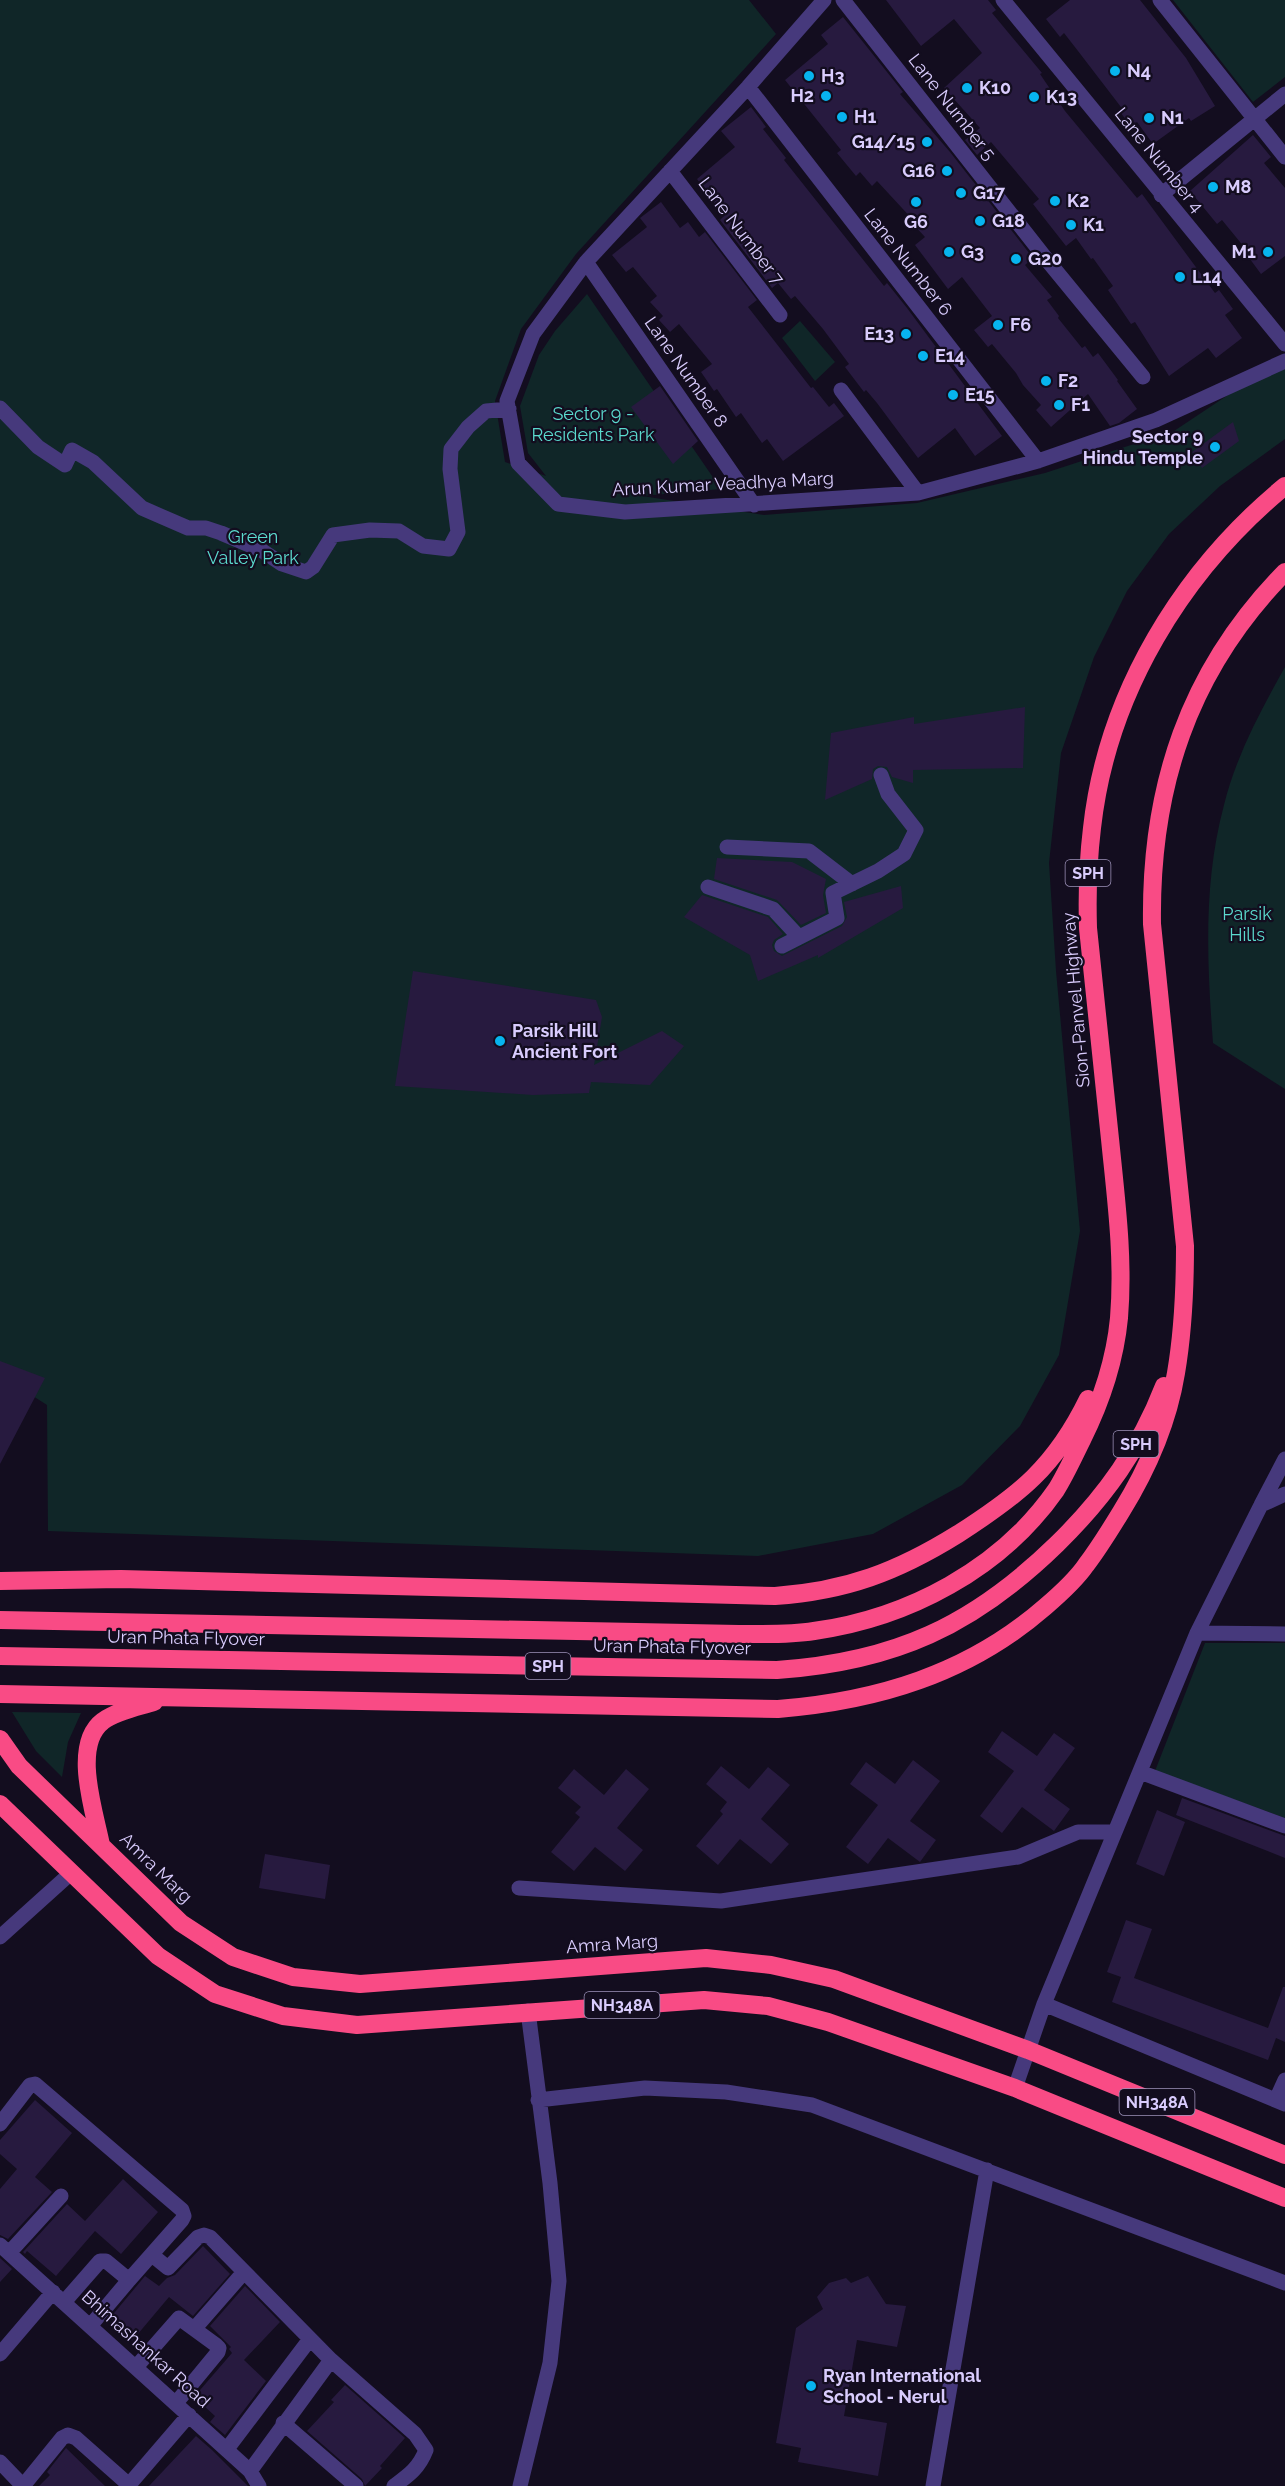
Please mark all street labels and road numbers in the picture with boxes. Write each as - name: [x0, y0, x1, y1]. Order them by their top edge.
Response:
- street label: Lane Number 5: [904, 49, 1001, 164]
- street label: Lane Number 4: [1111, 103, 1208, 217]
- street label: Lane Number 7: [694, 173, 789, 289]
- street label: Lane Number 6: [860, 204, 957, 320]
- street label: Lane Number 8: [641, 312, 732, 431]
- street label: Arun Kumar Veadhya Marg: [612, 467, 834, 500]
- road number: SPH: [1066, 860, 1110, 886]
- street label: Sion-Panvel Highway: [1057, 911, 1094, 1089]
- road number: SPH: [1114, 1431, 1158, 1457]
- street label: Uran Phata Flyover: [107, 1626, 266, 1649]
- street label: Uran Phata Flyover: [593, 1635, 752, 1658]
- road number: SPH: [526, 1653, 570, 1679]
- street label: Amra Marg: [116, 1828, 197, 1907]
- street label: Amra Marg: [565, 1930, 659, 1957]
- road number: NH348A: [584, 1992, 660, 2018]
- road number: NH348A: [1120, 2089, 1194, 2115]
- street label: Bhimashankar Road: [78, 2286, 215, 2412]

